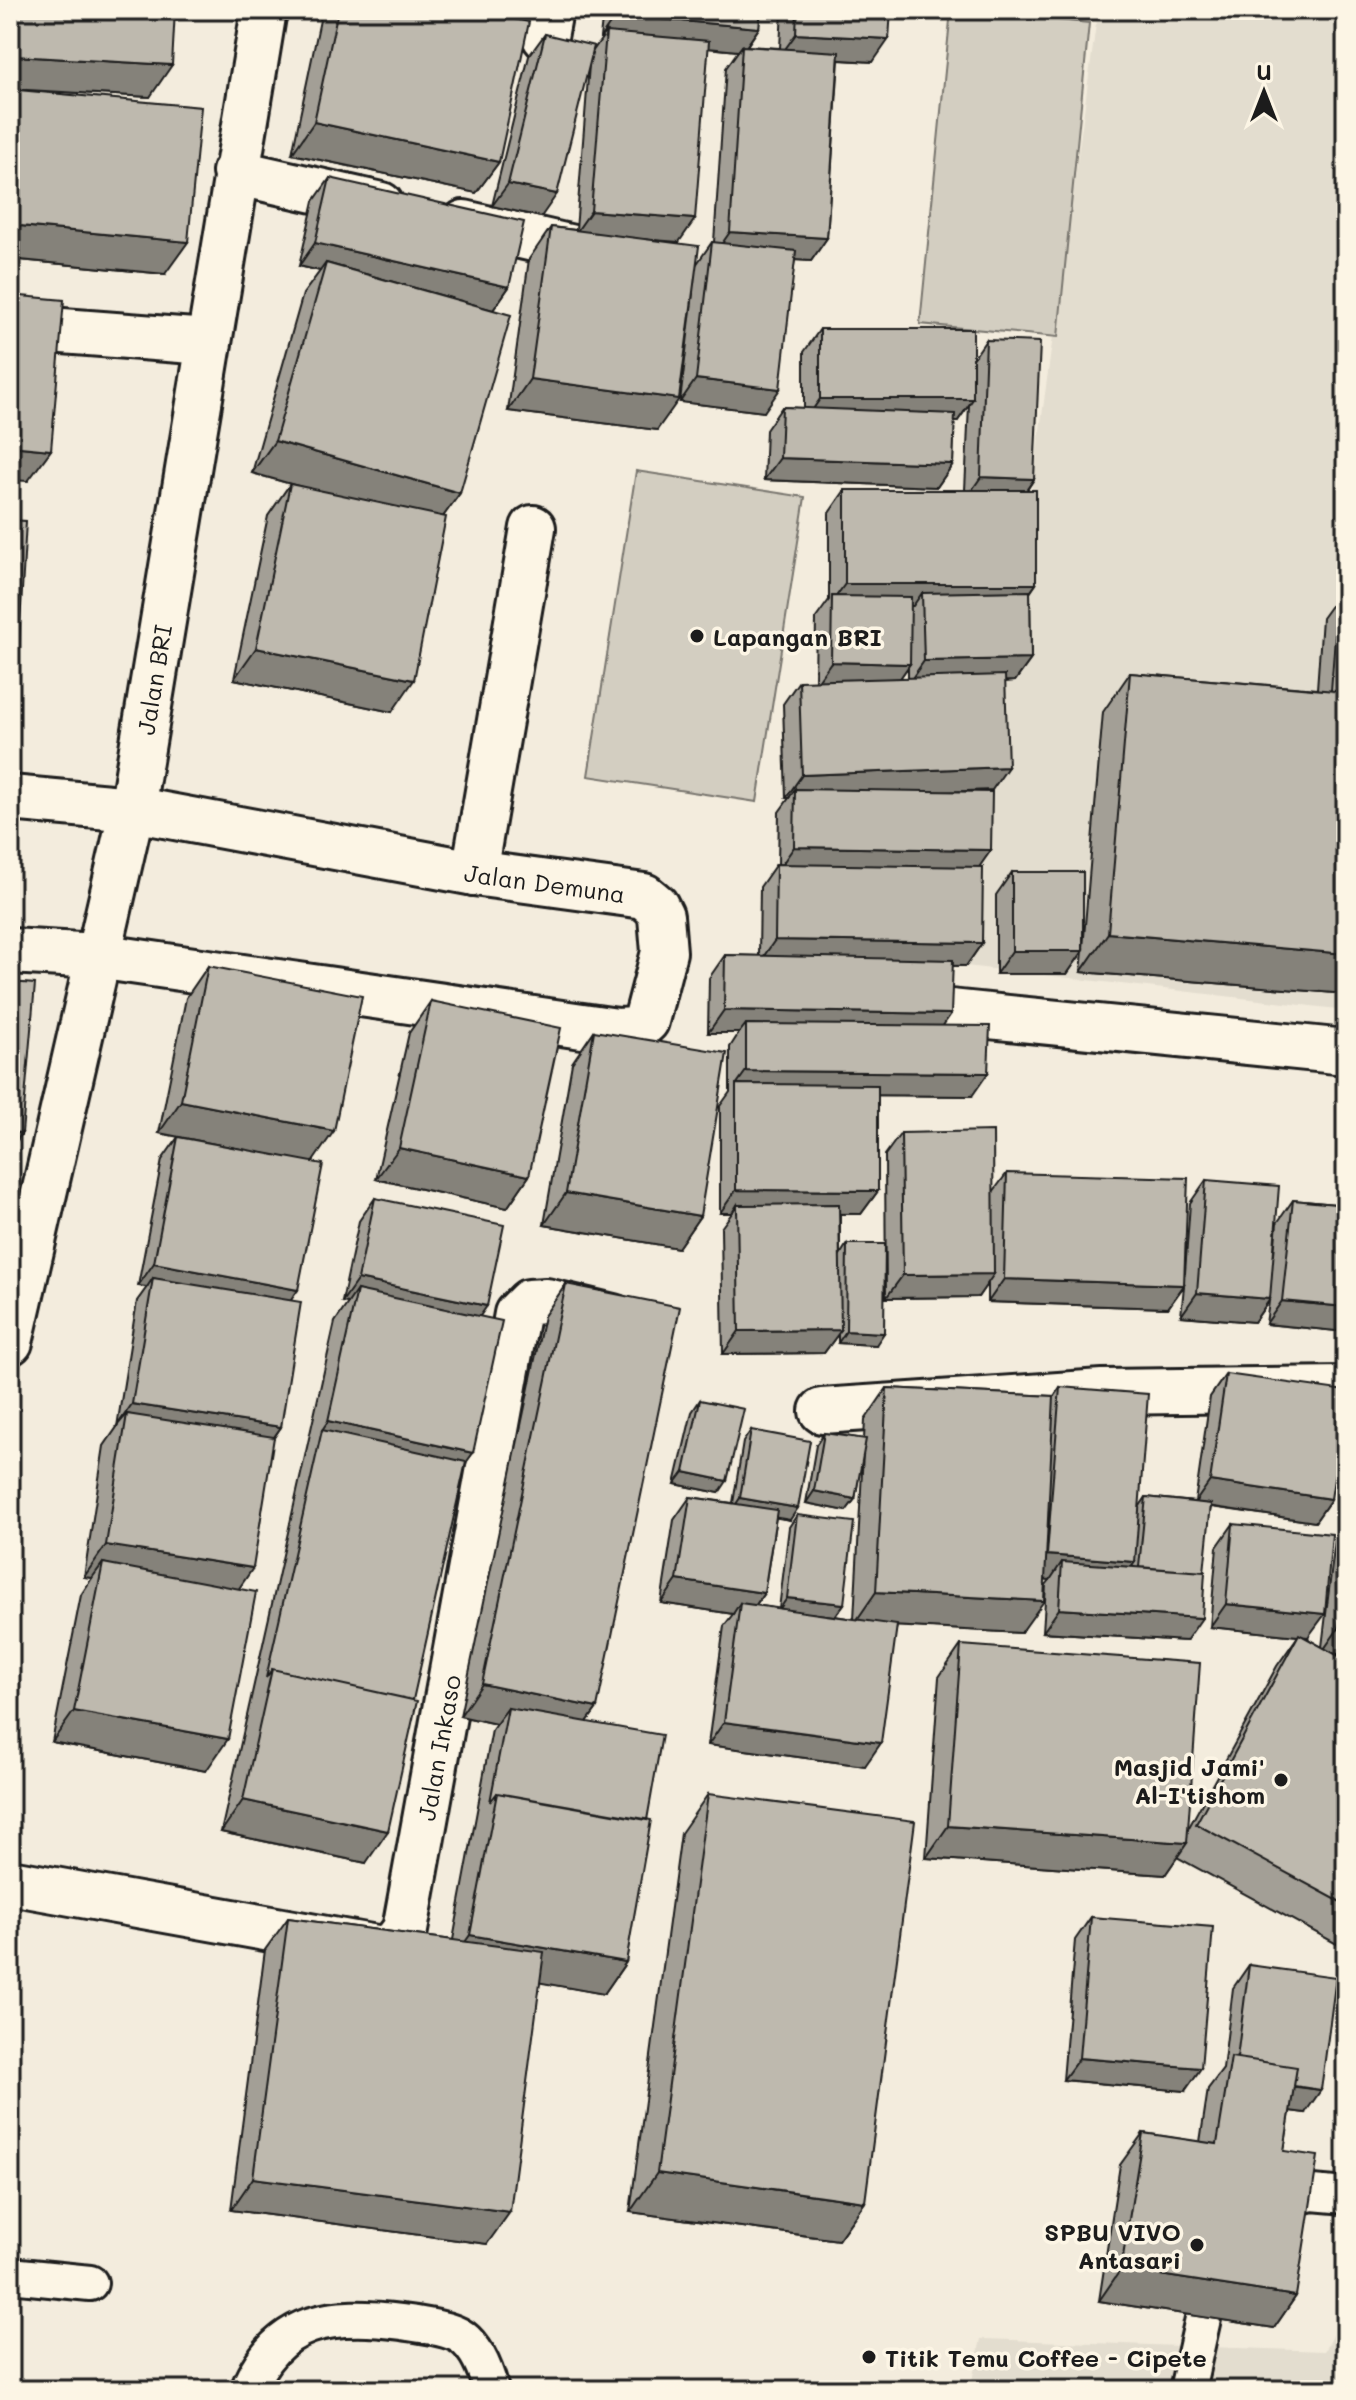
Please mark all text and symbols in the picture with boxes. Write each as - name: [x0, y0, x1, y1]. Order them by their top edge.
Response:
- north arrow: [1224, 52, 1304, 132]
- text: U: [1256, 57, 1272, 86]
- place label: Lapangan BRI: [713, 621, 882, 652]
- street label: Jalan BRI: [129, 622, 178, 737]
- marker: Lapangan BRI: [688, 627, 706, 645]
- street label: Jalan Demuna: [462, 856, 627, 909]
- street label: Jalan Inkaso: [410, 1672, 467, 1823]
- place label: Masjid Jami' Al-I'tishom: [1114, 1751, 1265, 1810]
- marker: Masjid Jami' Al-I'tishom: [1272, 1771, 1290, 1789]
- place label: SPBU VIVO Antasari: [1044, 2216, 1181, 2275]
- marker: SPBU VIVO Antasari: [1188, 2236, 1206, 2254]
- place label: Titik Temu Coffee - Cipete: [885, 2342, 1207, 2373]
- marker: Titik Temu Coffee - Cipete: [860, 2348, 878, 2366]

